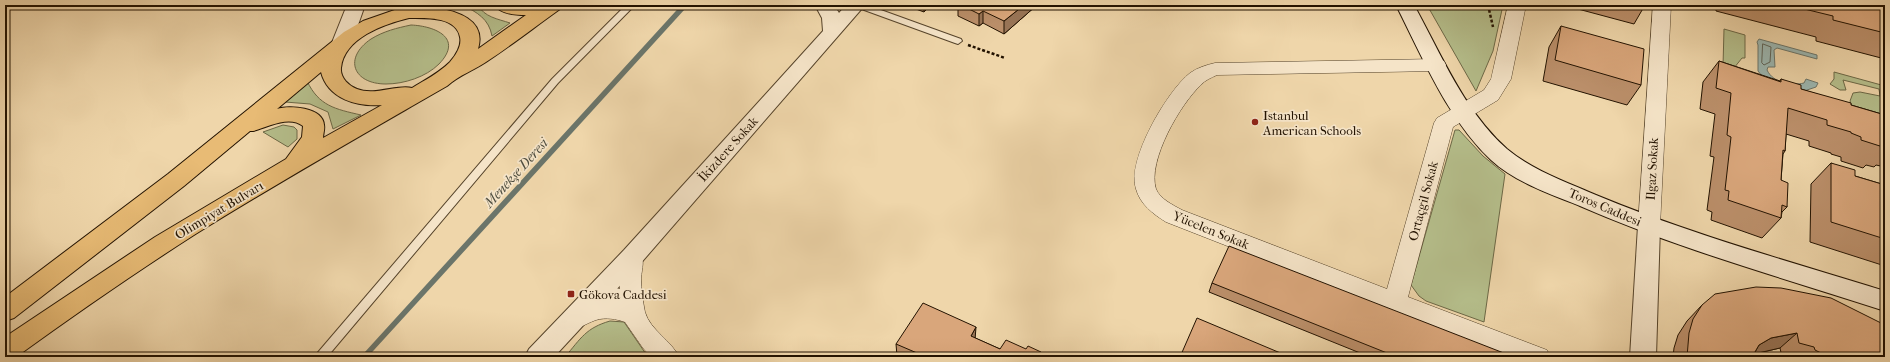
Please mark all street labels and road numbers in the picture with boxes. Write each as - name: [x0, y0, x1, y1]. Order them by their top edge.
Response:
- street label: İkizdere Sokak: [695, 113, 761, 185]
- street label: Ilgaz Sokak: [1643, 137, 1661, 201]
- street label: Ortaçgil Sokak: [1405, 159, 1442, 243]
- street label: Olimpiyat Bulvarı: [172, 178, 266, 242]
- street label: Toros Caddesi: [1566, 185, 1644, 229]
- street label: Yücelen Sokak: [1170, 207, 1252, 252]

